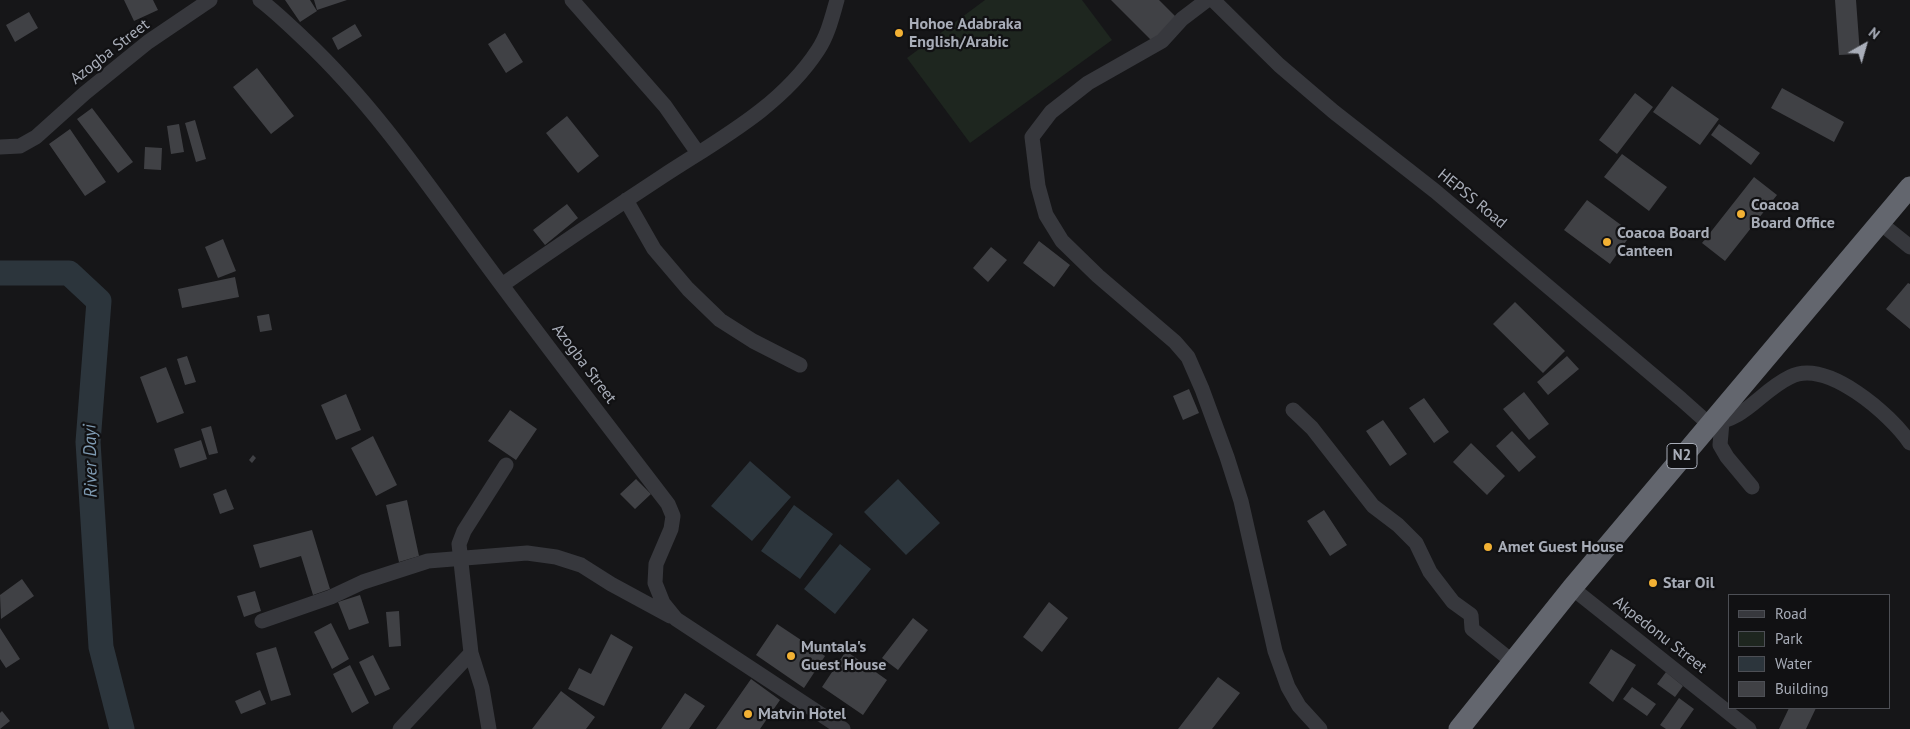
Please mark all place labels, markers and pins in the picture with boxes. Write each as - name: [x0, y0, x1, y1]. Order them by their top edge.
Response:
- place label: Hohoe Adabraka English/Arabic: [909, 14, 1022, 52]
- marker: Hohoe Adabraka English/Arabic: [893, 27, 905, 39]
- place label: Coacoa Board Office: [1751, 195, 1835, 233]
- marker: Coacoa Board Office: [1735, 208, 1747, 220]
- place label: Coacoa Board Canteen: [1617, 223, 1709, 261]
- marker: Coacoa Board Canteen: [1601, 236, 1613, 248]
- place label: Amet Guest House: [1498, 537, 1624, 557]
- marker: Amet Guest House: [1482, 541, 1494, 553]
- place label: Star Oil: [1663, 573, 1714, 593]
- marker: Star Oil: [1647, 577, 1659, 589]
- place label: Muntala's Guest House: [801, 637, 886, 675]
- marker: Muntala's Guest House: [785, 650, 797, 662]
- place label: Matvin Hotel: [758, 704, 846, 724]
- marker: Matvin Hotel: [742, 708, 754, 720]

